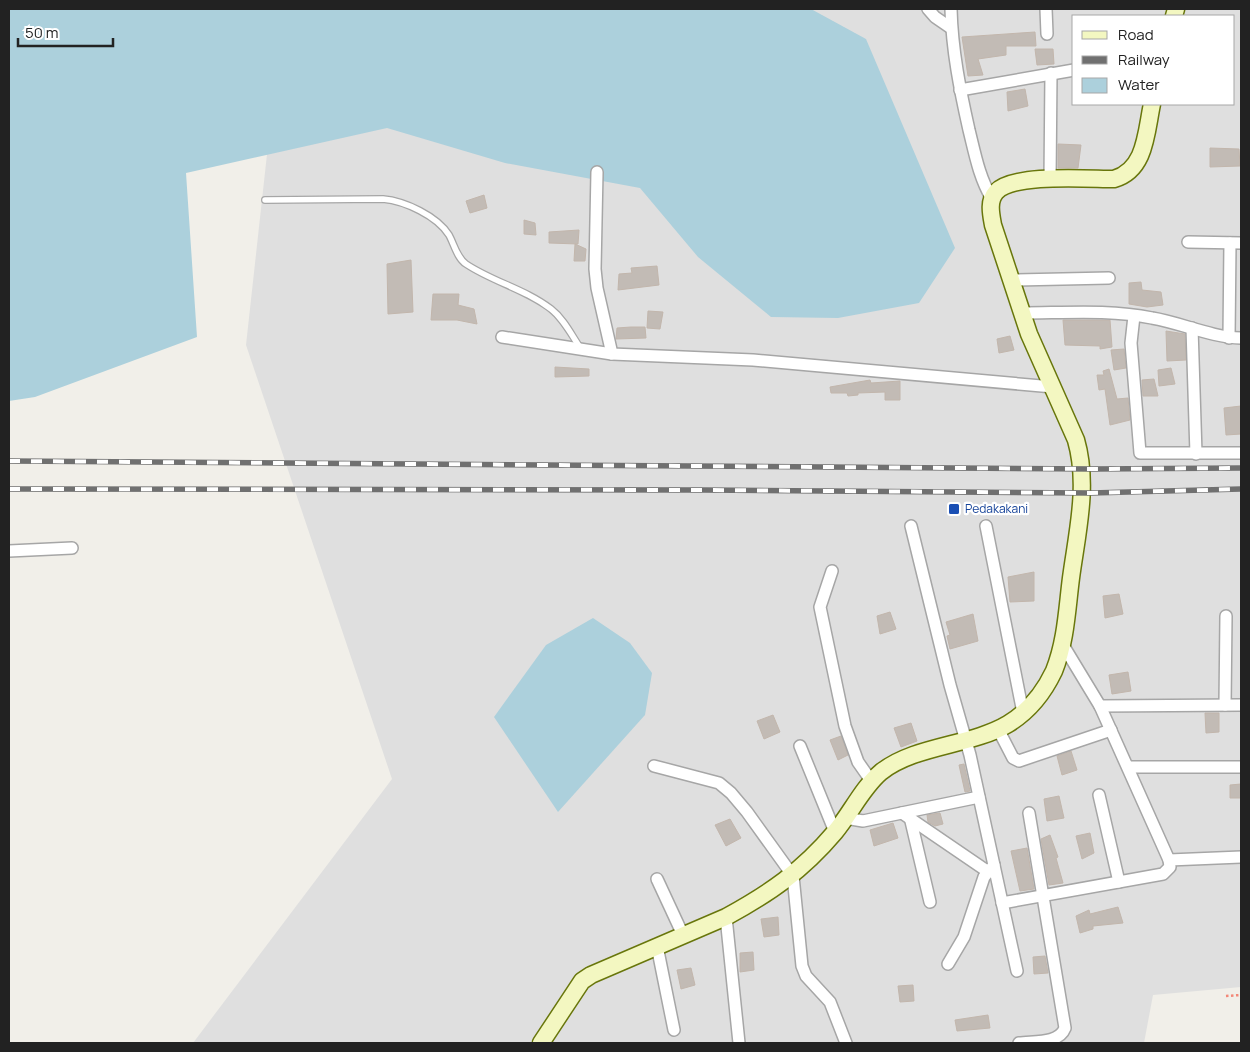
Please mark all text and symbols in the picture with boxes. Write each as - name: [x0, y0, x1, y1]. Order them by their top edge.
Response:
- scale bar: [18, 15, 112, 47]
- legend: [1072, 15, 1235, 105]
- text: 50 m: [25, 22, 59, 43]
- text: Road: [1118, 24, 1154, 45]
- text: Railway: [1118, 49, 1170, 70]
- text: Water: [1118, 74, 1160, 95]
- place label: Pedakakani: [965, 500, 1028, 517]
- marker: Pedakakani: [947, 502, 961, 516]

